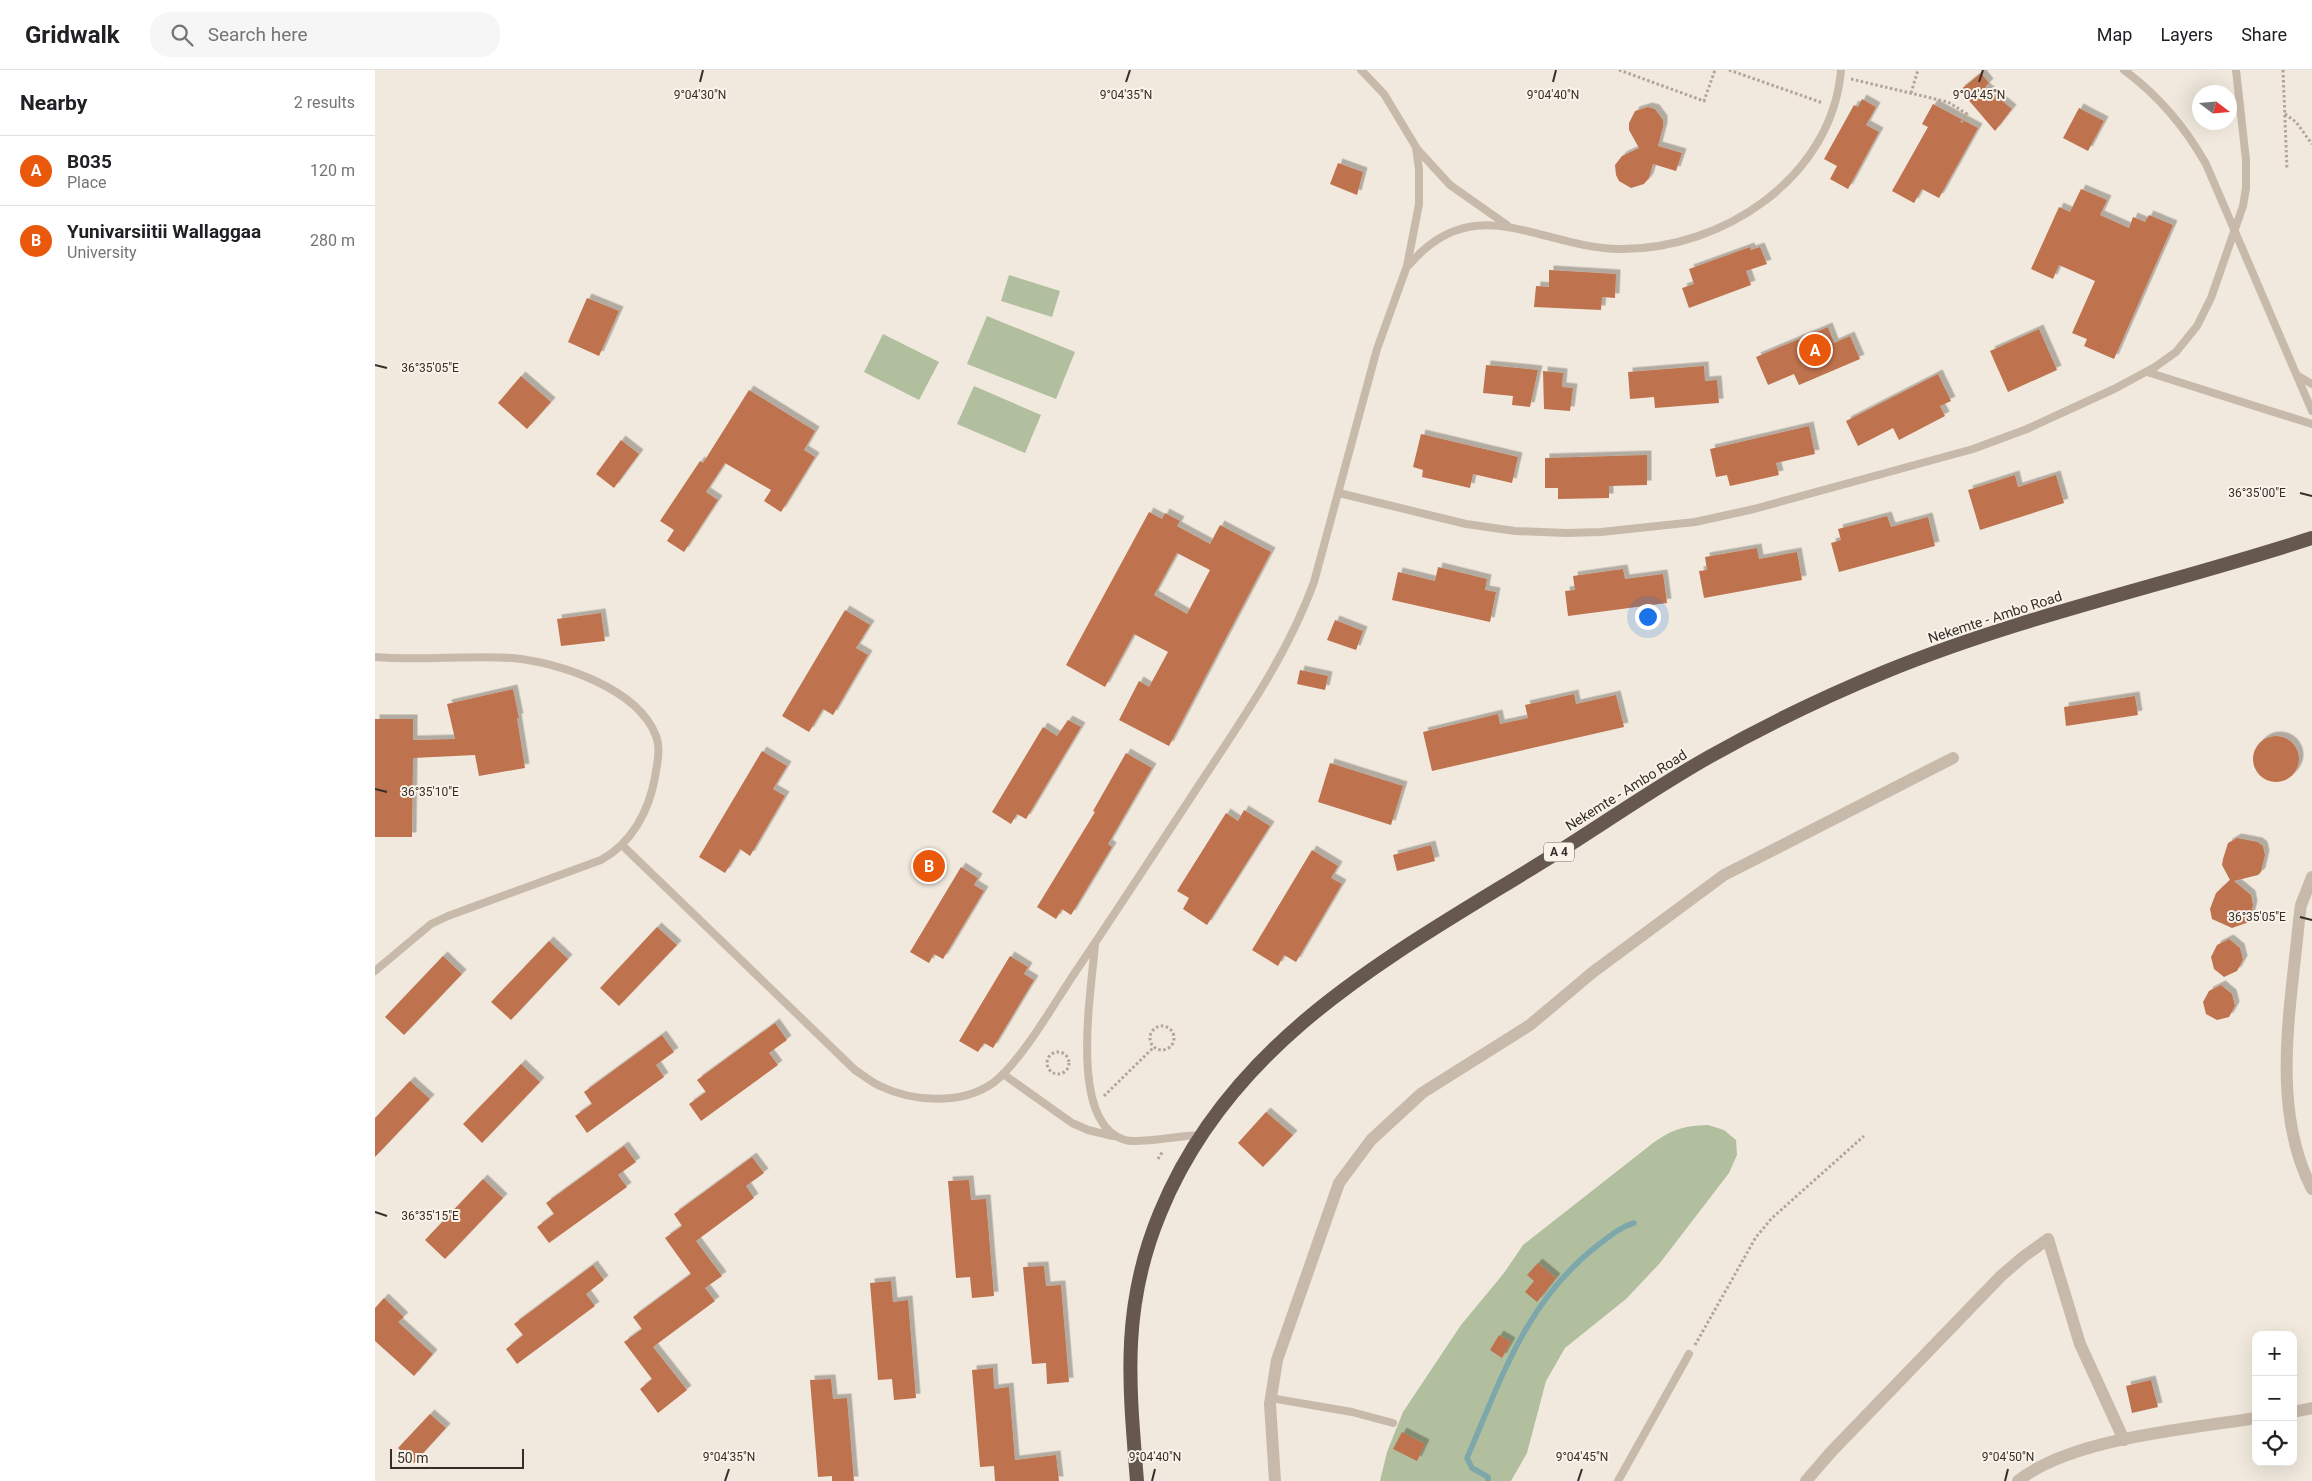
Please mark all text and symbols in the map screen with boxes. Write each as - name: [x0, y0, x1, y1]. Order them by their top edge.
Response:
- search box: [150, 12, 500, 57]
- text: Gridwalk: [25, 21, 120, 49]
- icon: search: [168, 21, 196, 49]
- text: Search here: [208, 23, 308, 46]
- text: Map: [2097, 24, 2132, 45]
- text: Layers: [2160, 24, 2213, 45]
- text: Share: [2241, 24, 2287, 45]
- north arrow: [2192, 85, 2237, 130]
- text: 9°04'30"N: [674, 88, 726, 102]
- text: 9°04'35"N: [1100, 88, 1152, 102]
- text: 9°04'40"N: [1527, 88, 1579, 102]
- text: 9°04'45"N: [1953, 88, 2005, 102]
- text: Nearby: [20, 91, 87, 115]
- text: 2 results: [294, 93, 355, 112]
- text: B035: [67, 150, 112, 173]
- text: A: [31, 161, 41, 180]
- text: 120 m: [310, 161, 355, 180]
- text: Place: [67, 173, 107, 192]
- text: Yunivarsiitii Wallaggaa: [67, 220, 261, 243]
- text: B: [31, 231, 41, 250]
- text: 280 m: [310, 231, 355, 250]
- text: University: [67, 243, 137, 262]
- pin: A: [1799, 331, 1831, 369]
- text: 36°35'05"E: [401, 361, 459, 375]
- text: 36°35'00"E: [2228, 486, 2286, 500]
- street label: Nekemte - Ambo Road: [1926, 588, 2064, 646]
- your location: [1635, 604, 1661, 630]
- street label: Nekemte - Ambo Road: [1563, 746, 1689, 834]
- text: 36°35'10"E: [401, 785, 459, 799]
- road number: A 4: [1544, 842, 1574, 862]
- pin: B: [913, 847, 945, 885]
- text: 36°35'05"E: [2228, 910, 2286, 924]
- text: 36°35'15"E: [401, 1209, 459, 1223]
- map controls: [2252, 1331, 2297, 1466]
- button: +: [2252, 1331, 2297, 1376]
- button: −: [2252, 1376, 2297, 1421]
- button: locate: [2252, 1421, 2297, 1466]
- scale bar: [390, 1446, 524, 1469]
- text: 50 m: [397, 1450, 429, 1466]
- text: 9°04'35"N: [703, 1450, 755, 1464]
- text: 9°04'40"N: [1129, 1450, 1181, 1464]
- text: 9°04'45"N: [1556, 1450, 1608, 1464]
- text: 9°04'50"N: [1982, 1450, 2034, 1464]

